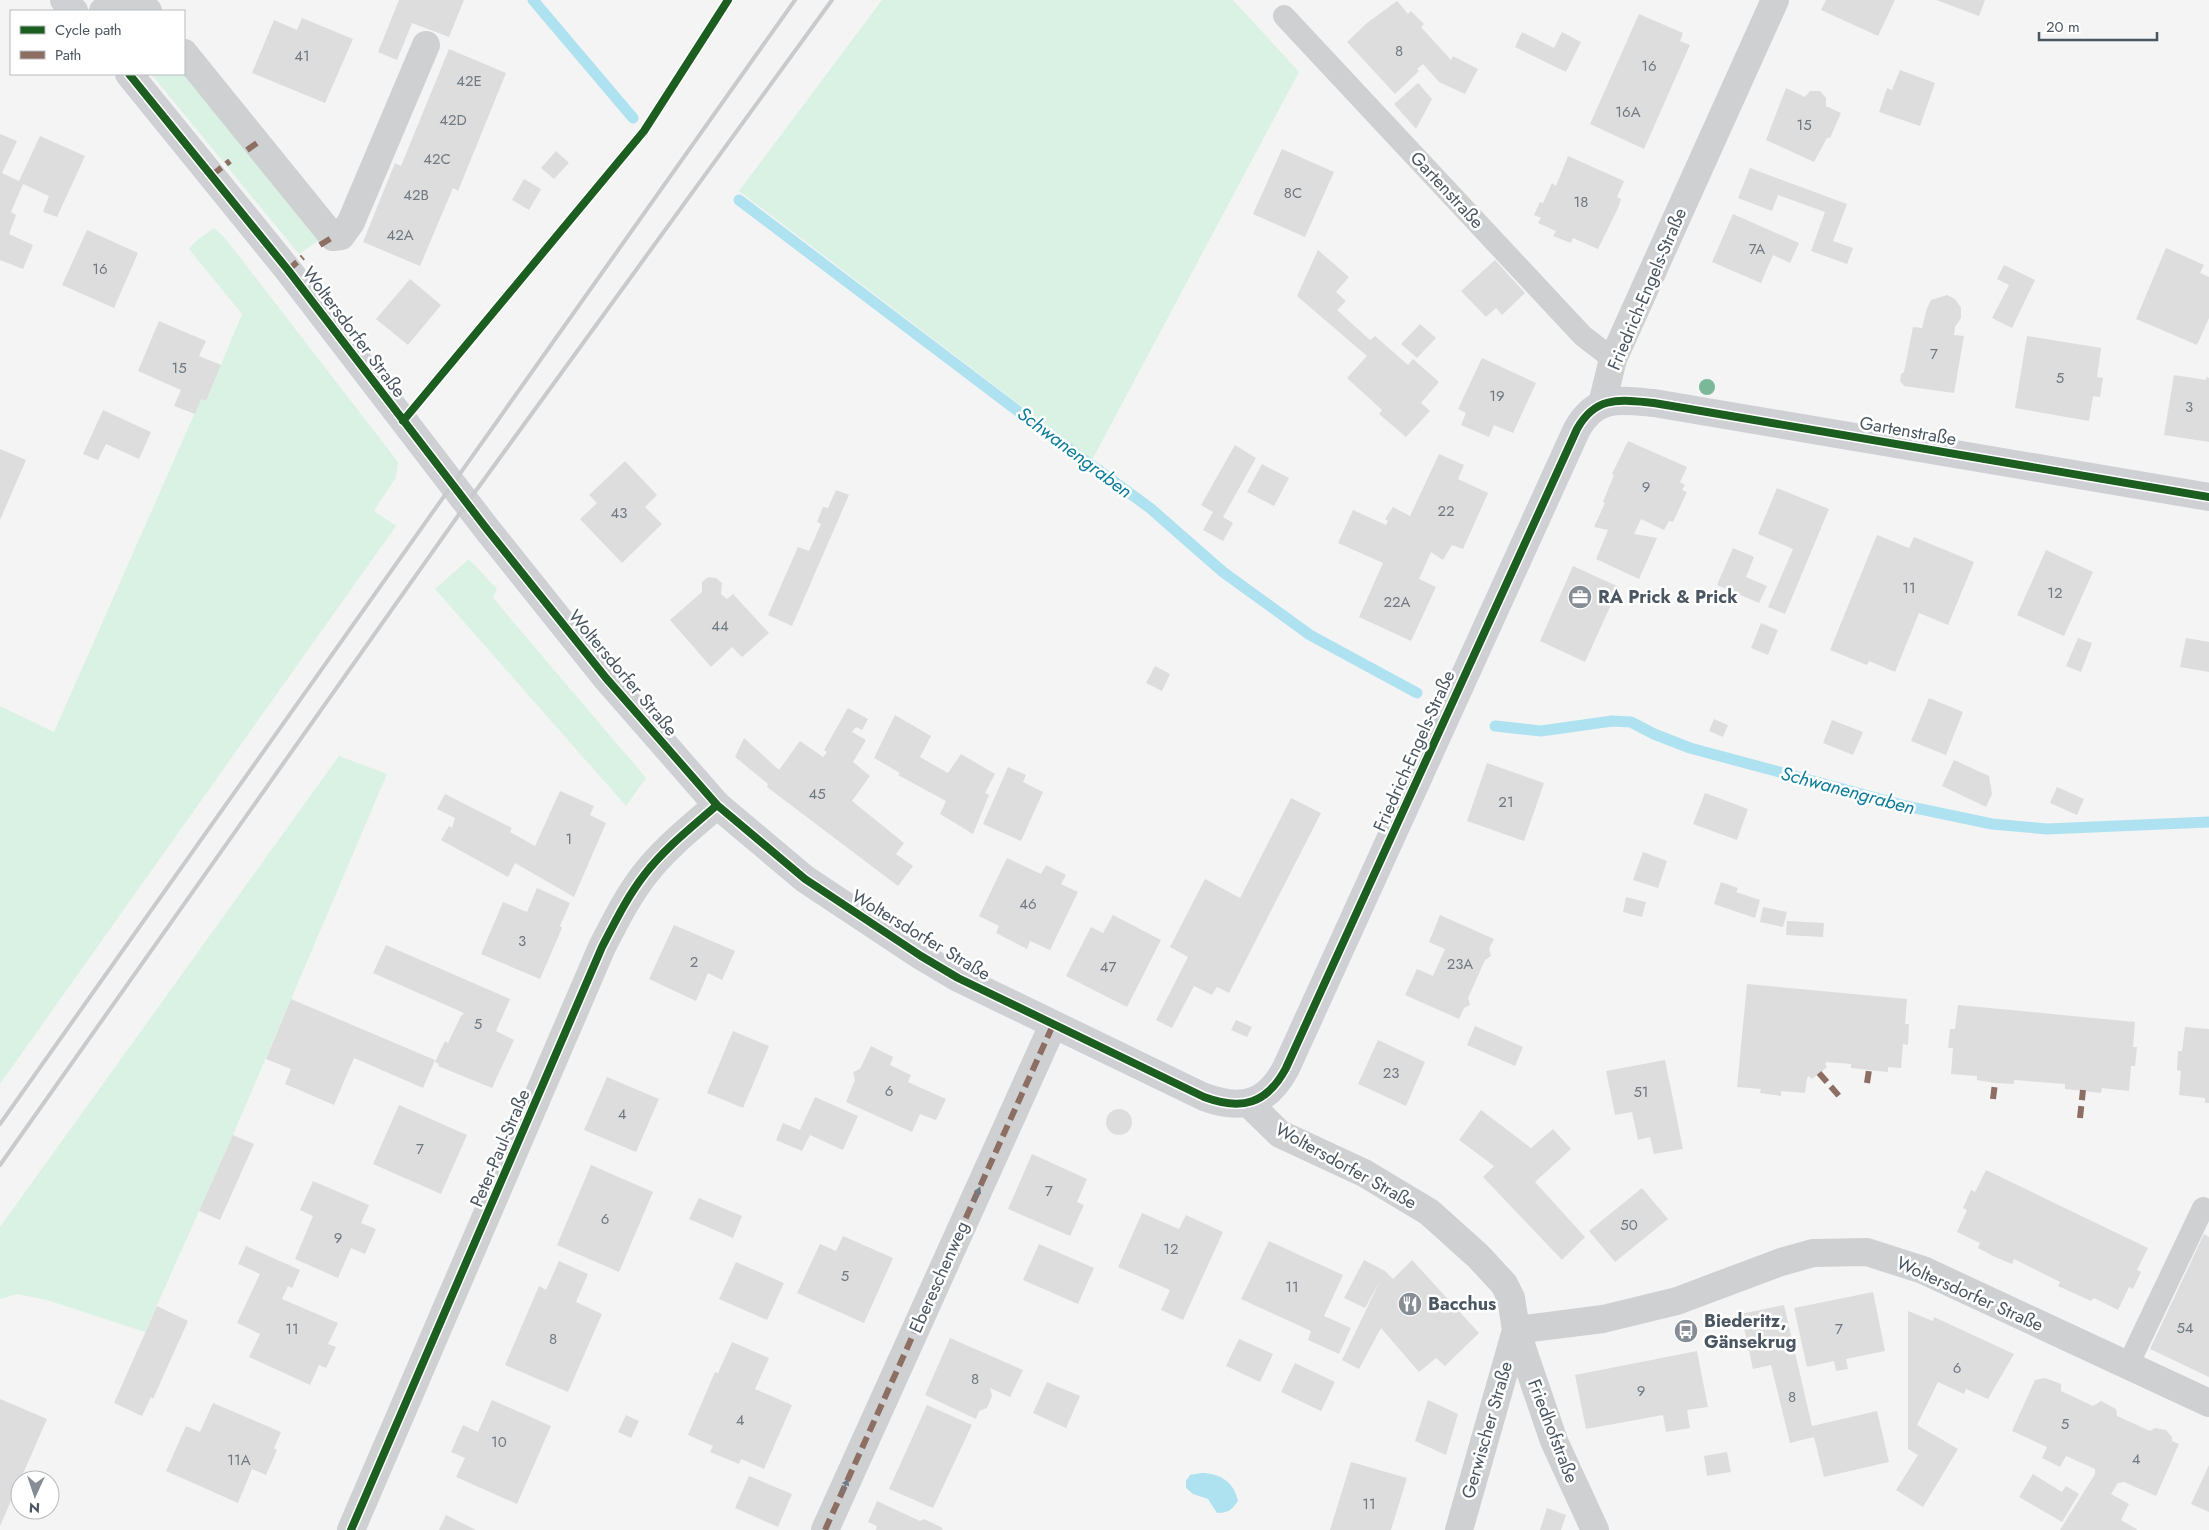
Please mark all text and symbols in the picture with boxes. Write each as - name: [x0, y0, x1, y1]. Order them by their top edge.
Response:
- legend: [10, 10, 185, 75]
- scale bar: [2039, 10, 2156, 42]
- text: 20 m: [2046, 16, 2080, 38]
- text: Cycle path: [55, 19, 122, 41]
- house number: 8: [1395, 40, 1403, 62]
- text: Path: [55, 44, 81, 66]
- house number: 41: [294, 45, 310, 67]
- house number: 16: [1641, 55, 1657, 77]
- house number: 42E: [456, 70, 482, 92]
- house number: 16A: [1615, 101, 1641, 123]
- house number: 42D: [439, 109, 467, 131]
- house number: 15: [1796, 114, 1812, 136]
- street label: Gartenstraße: [1404, 145, 1490, 235]
- house number: 42C: [423, 148, 451, 170]
- house number: 8C: [1284, 182, 1302, 204]
- house number: 42B: [403, 184, 429, 206]
- house number: 18: [1574, 191, 1588, 213]
- street label: Friedrich-Engels-Straße: [1601, 204, 1693, 374]
- house number: 42A: [386, 224, 414, 246]
- house number: 7A: [1749, 238, 1765, 260]
- house number: 16: [92, 258, 108, 280]
- street label: Woltersdorfer Straße: [296, 261, 412, 403]
- house number: 7: [1930, 343, 1938, 365]
- house number: 15: [171, 357, 187, 379]
- house number: 5: [2056, 367, 2064, 389]
- house number: 19: [1489, 385, 1505, 407]
- house number: 3: [2185, 396, 2193, 418]
- water label: Schwanengraben: [1012, 400, 1138, 505]
- street label: Gartenstraße: [1858, 410, 1958, 452]
- house number: 9: [1642, 476, 1650, 498]
- house number: 22: [1437, 500, 1455, 522]
- house number: 43: [611, 502, 627, 524]
- house number: 11: [1902, 577, 1916, 599]
- house number: 12: [2047, 582, 2063, 604]
- office icon: RA Prick & Prick: [1567, 584, 1593, 610]
- place label: RA Prick & Prick: [1598, 584, 1738, 610]
- house number: 22A: [1384, 591, 1411, 613]
- street label: Woltersdorfer Straße: [562, 604, 684, 742]
- house number: 44: [711, 615, 729, 637]
- street label: Friedrich-Engels-Straße: [1367, 666, 1461, 836]
- water label: Schwanengraben: [1778, 760, 1918, 821]
- house number: 45: [808, 783, 826, 805]
- house number: 21: [1498, 791, 1514, 813]
- house number: 1: [566, 828, 572, 850]
- street label: Woltersdorfer Straße: [847, 883, 995, 987]
- house number: 46: [1019, 893, 1037, 915]
- house number: 3: [518, 930, 526, 952]
- house number: 2: [690, 951, 698, 973]
- house number: 23A: [1447, 953, 1473, 975]
- house number: 47: [1100, 956, 1116, 978]
- house number: 5: [474, 1013, 482, 1035]
- house number: 23: [1383, 1062, 1399, 1084]
- house number: 6: [885, 1080, 893, 1102]
- house number: 51: [1633, 1081, 1649, 1103]
- street label: Peter-Paul-Straße: [463, 1085, 537, 1211]
- house number: 4: [618, 1103, 627, 1125]
- street label: Woltersdorfer Straße: [1271, 1116, 1421, 1216]
- house number: 7: [416, 1138, 424, 1160]
- house number: 7: [1045, 1180, 1053, 1202]
- one-way arrow: [973, 1187, 981, 1201]
- house number: 6: [601, 1208, 609, 1230]
- house number: 50: [1620, 1214, 1638, 1236]
- street label: Ebereschenweg: [903, 1217, 975, 1337]
- house number: 9: [334, 1227, 342, 1249]
- house number: 12: [1163, 1238, 1179, 1260]
- street label: Woltersdorfer Straße: [1893, 1250, 2047, 1338]
- house number: 5: [841, 1265, 849, 1287]
- house number: 11: [1285, 1276, 1299, 1298]
- restaurant icon: Bacchus: [1397, 1291, 1423, 1317]
- place label: Bacchus: [1428, 1291, 1496, 1317]
- place label: Biederitz, Gänsekrug: [1704, 1308, 1796, 1355]
- house number: 54: [2176, 1317, 2194, 1339]
- house number: 11: [285, 1318, 299, 1340]
- bus stop icon: Biederitz, Gänsekrug: [1673, 1318, 1699, 1344]
- house number: 7: [1835, 1318, 1843, 1340]
- house number: 8: [549, 1328, 557, 1350]
- house number: 6: [1953, 1357, 1961, 1379]
- street label: Gerwischer Straße: [1455, 1358, 1519, 1502]
- house number: 8: [971, 1368, 979, 1390]
- street label: Friedhofstraße: [1521, 1375, 1585, 1487]
- house number: 9: [1637, 1380, 1645, 1402]
- house number: 8: [1788, 1386, 1796, 1408]
- house number: 4: [736, 1409, 745, 1431]
- house number: 5: [2061, 1413, 2069, 1435]
- house number: 10: [491, 1431, 507, 1453]
- house number: 4: [2132, 1448, 2141, 1470]
- house number: 11A: [227, 1449, 251, 1471]
- north arrow: [10, 1470, 60, 1520]
- one-way arrow: [841, 1479, 849, 1493]
- house number: 11: [1362, 1493, 1376, 1515]
- text: N: [28, 1498, 40, 1518]

